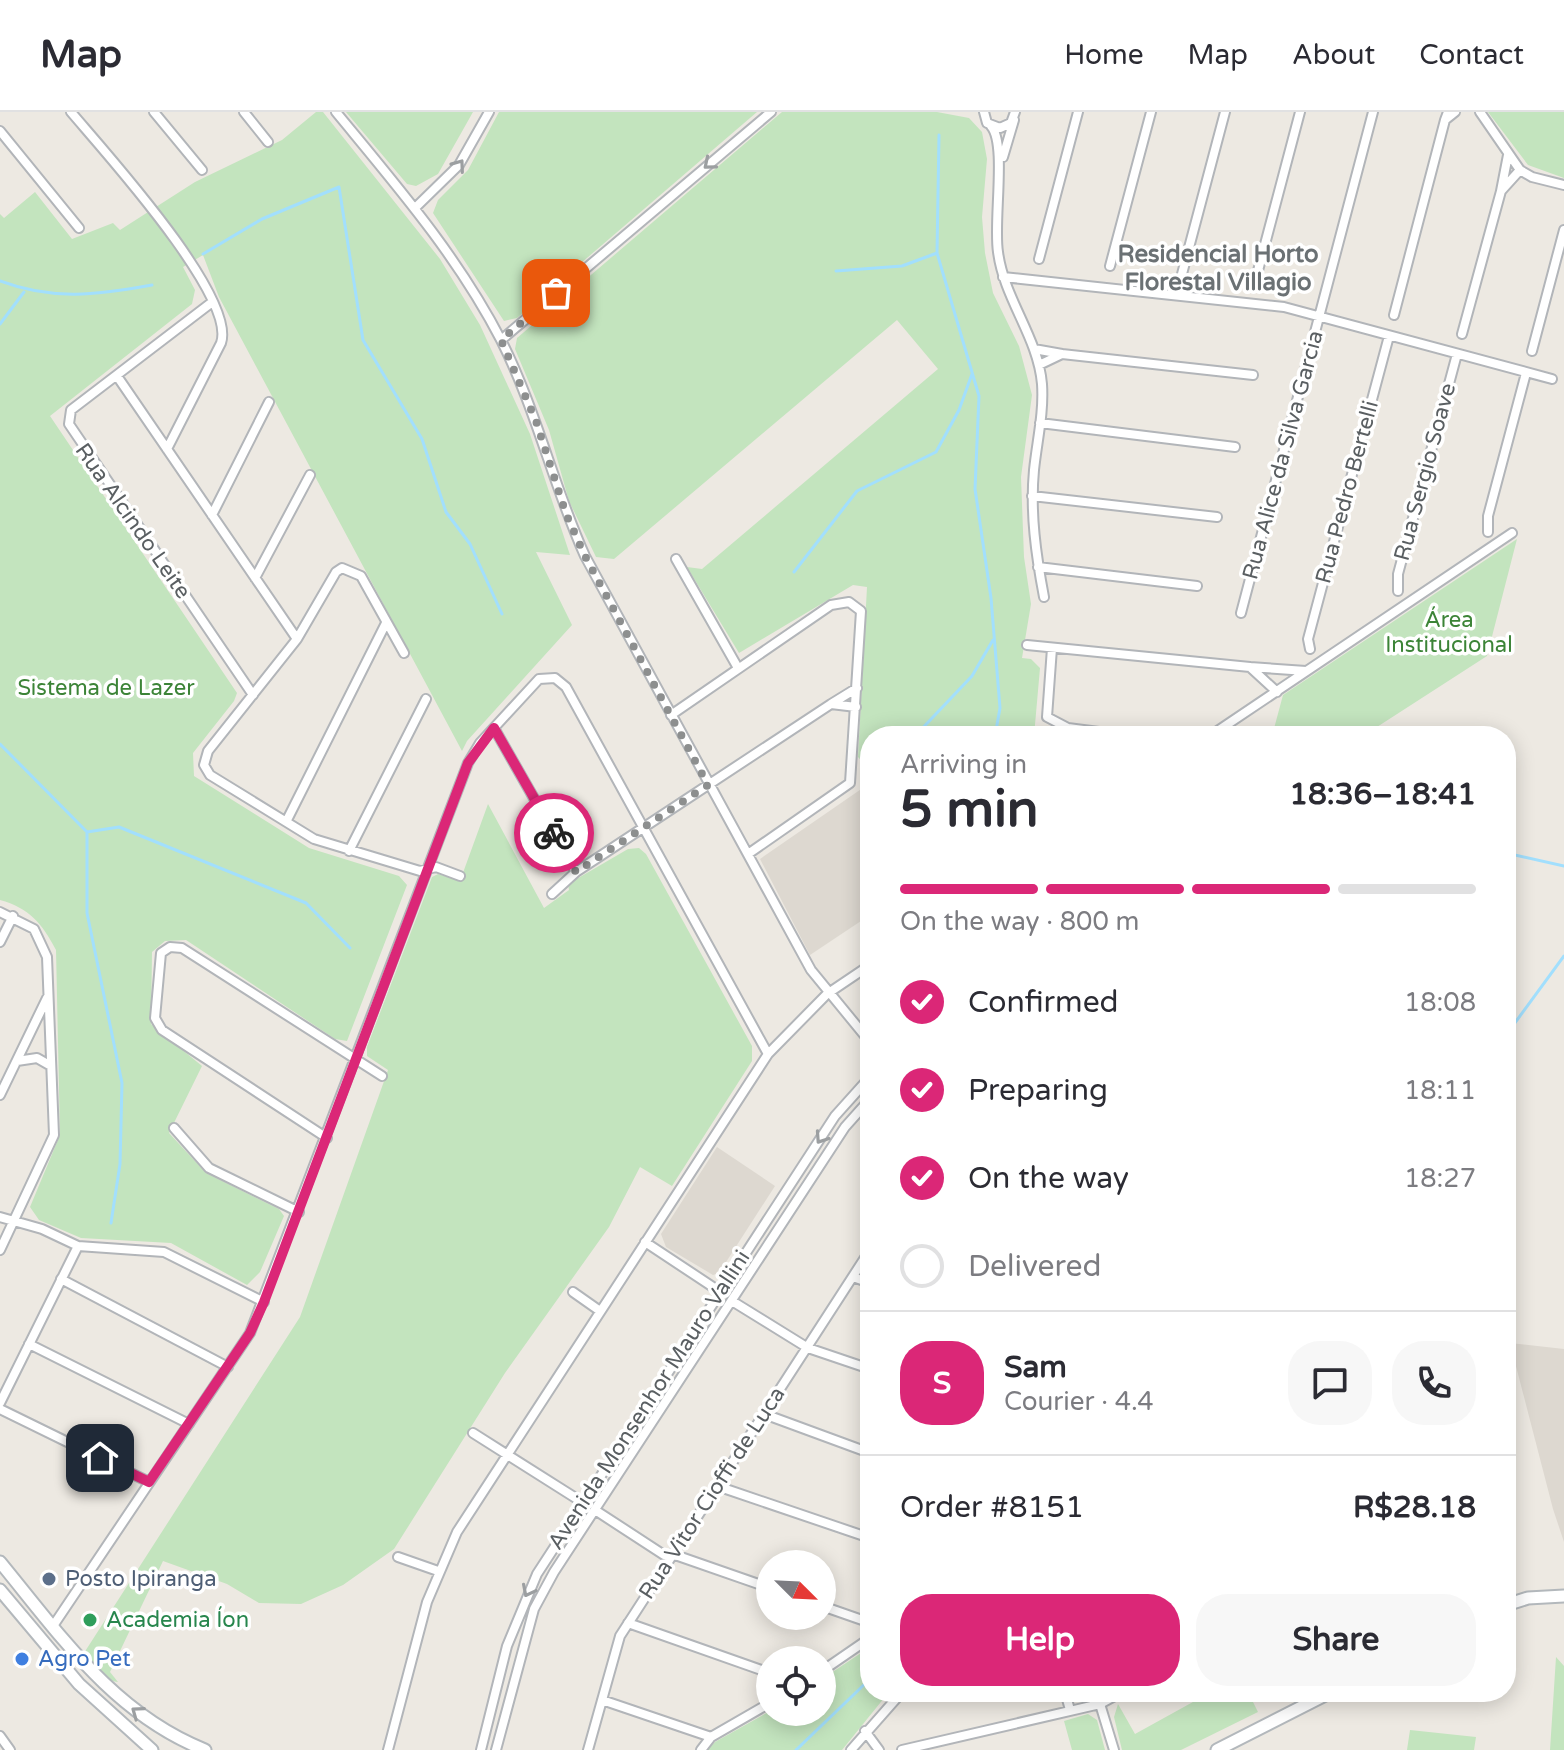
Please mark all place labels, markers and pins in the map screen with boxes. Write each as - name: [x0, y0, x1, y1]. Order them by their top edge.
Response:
- pin: [522, 259, 590, 327]
- pin: [66, 1424, 134, 1492]
- place label: Posto Ipiranga: [65, 1566, 217, 1592]
- marker: Posto Ipiranga: [40, 1570, 58, 1588]
- place label: Academia Íon: [106, 1606, 249, 1633]
- marker: Academia Íon: [81, 1611, 99, 1629]
- place label: Agro Pet: [38, 1646, 131, 1672]
- marker: Agro Pet: [13, 1650, 31, 1668]

